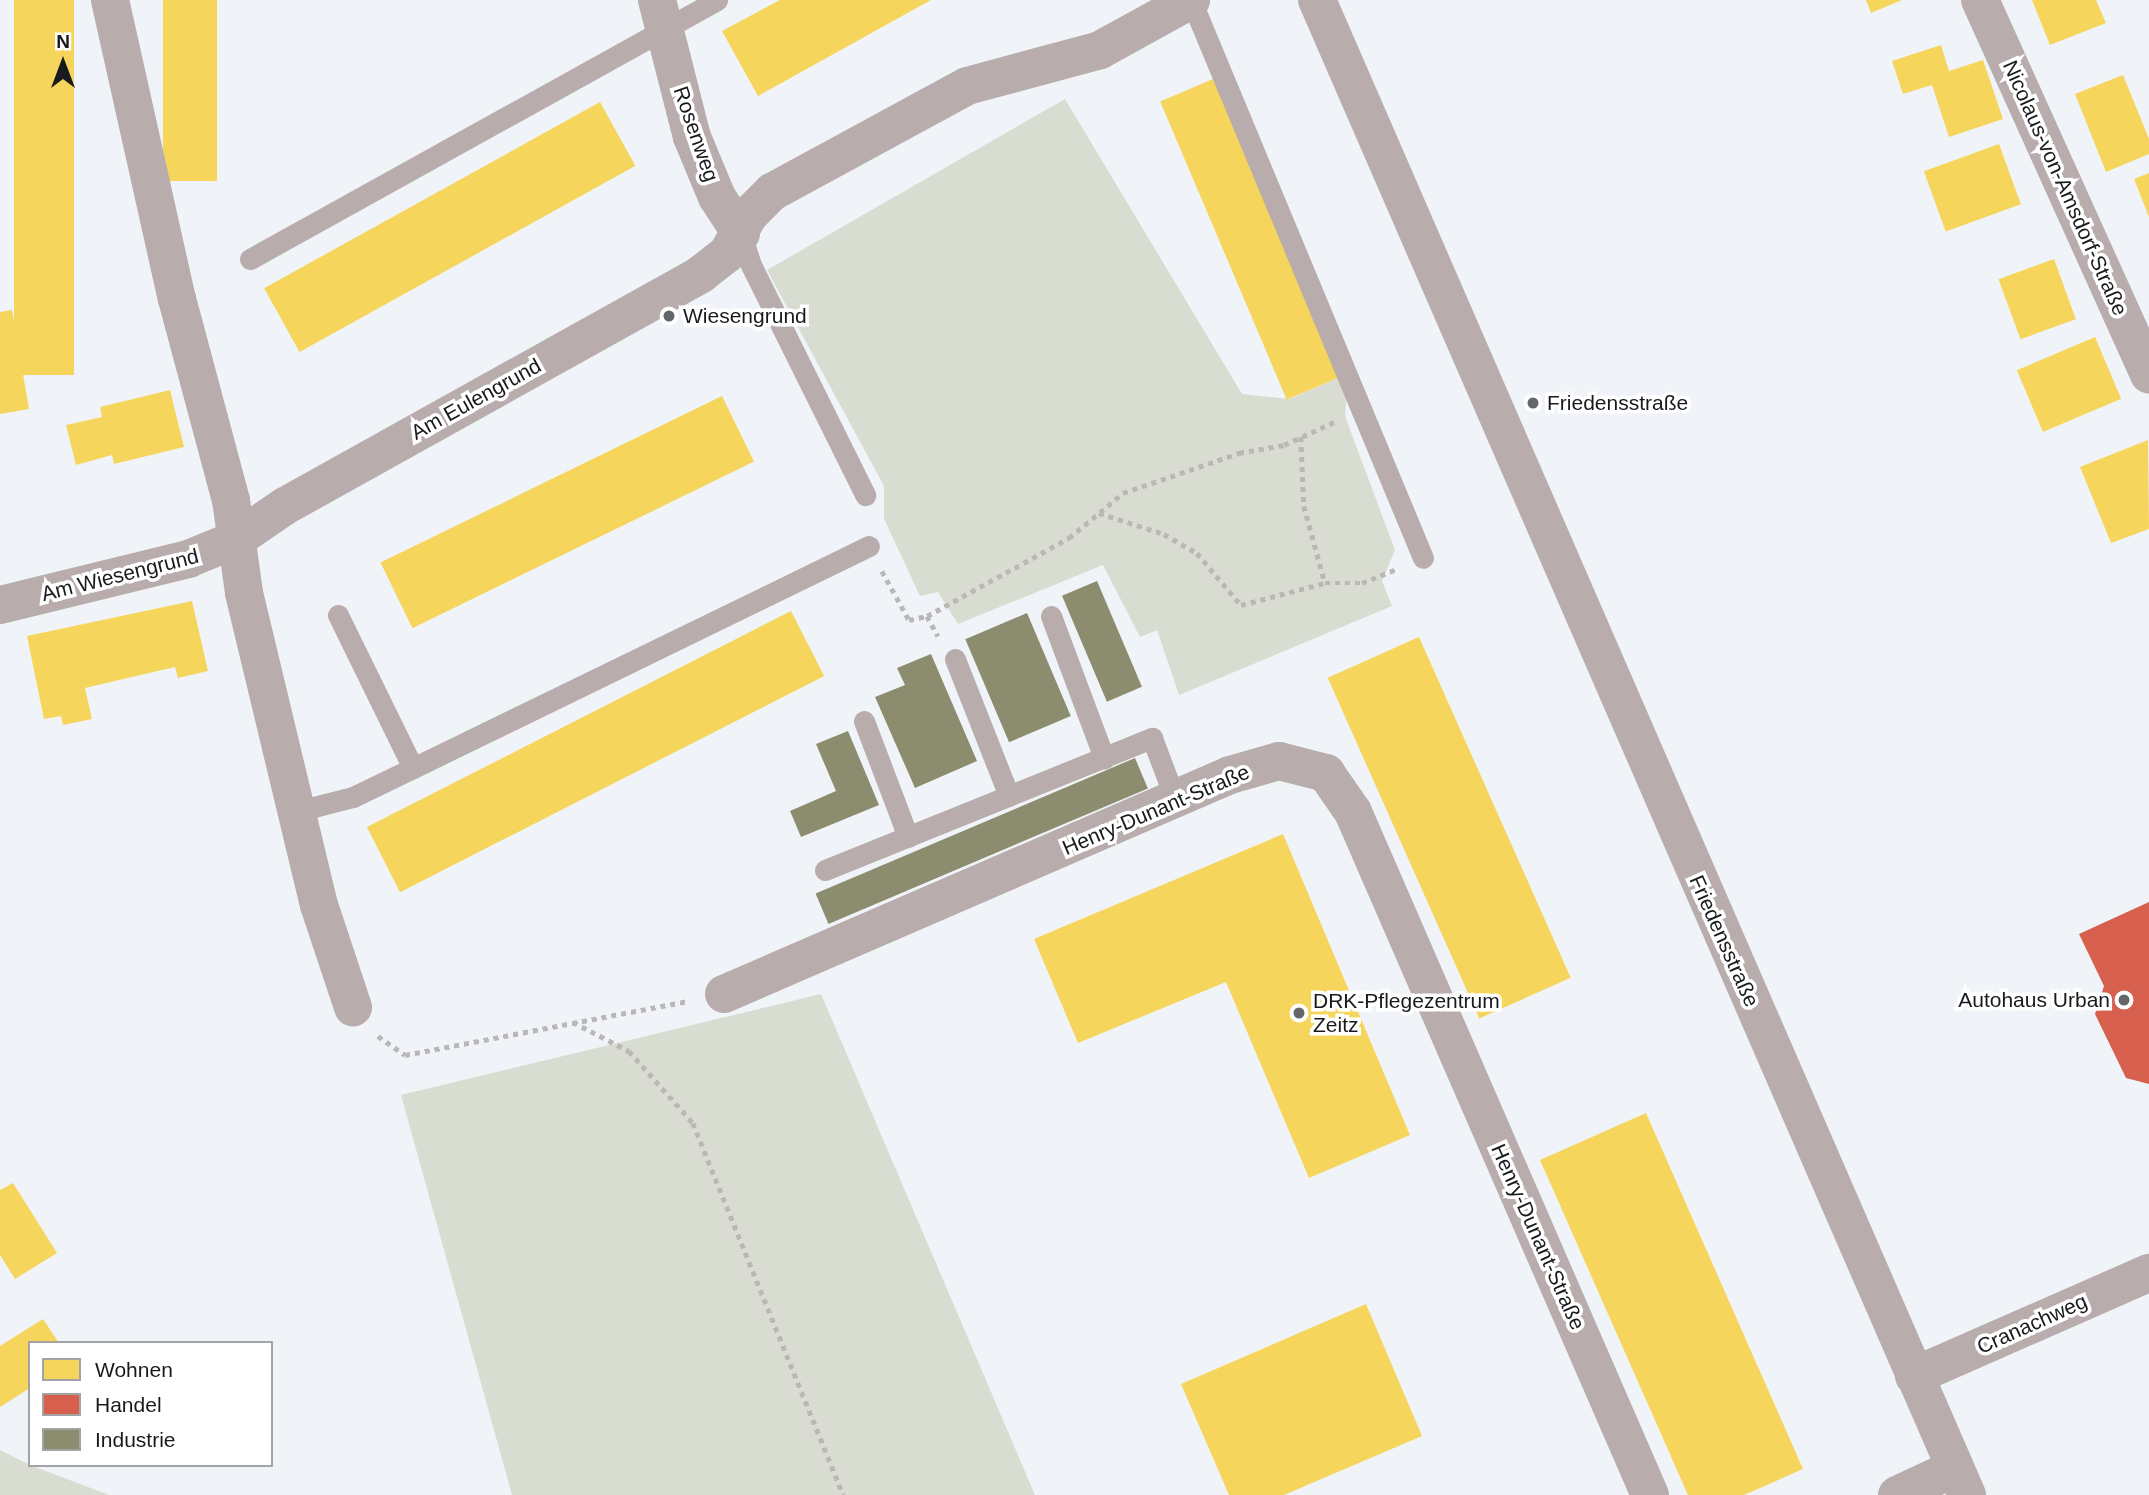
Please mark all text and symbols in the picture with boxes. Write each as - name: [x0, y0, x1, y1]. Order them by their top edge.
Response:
- north arrow: [28, 28, 98, 98]
- text: N: [56, 31, 70, 52]
- street label: Nicolaus-von-Amsdorf-Straße: [1997, 57, 2133, 319]
- street label: Rosenweg: [668, 83, 724, 185]
- place label: Wiesengrund: [683, 303, 807, 329]
- marker: Wiesengrund: [661, 308, 677, 324]
- street label: Am Eulengrund: [407, 353, 545, 445]
- place label: Friedensstraße: [1547, 390, 1688, 416]
- marker: Friedensstraße: [1525, 395, 1541, 411]
- street label: Am Wiesengrund: [39, 543, 201, 607]
- street label: Henry-Dunant-Straße: [1059, 759, 1253, 861]
- street label: Friedensstraße: [1684, 871, 1764, 1011]
- place label: Autohaus Urban: [1958, 987, 2110, 1013]
- place label: DRK-Pflegezentrum Zeitz: [1313, 988, 1500, 1038]
- marker: Autohaus Urban: [2116, 992, 2132, 1008]
- marker: DRK-Pflegezentrum Zeitz: [1291, 1005, 1307, 1021]
- street label: Henry-Dunant-Straße: [1486, 1140, 1590, 1334]
- street label: Cranachweg: [1973, 1289, 2091, 1359]
- legend: [28, 1341, 273, 1467]
- text: Wohnen: [95, 1358, 173, 1381]
- text: Handel: [95, 1393, 162, 1416]
- text: Industrie: [95, 1428, 176, 1451]

